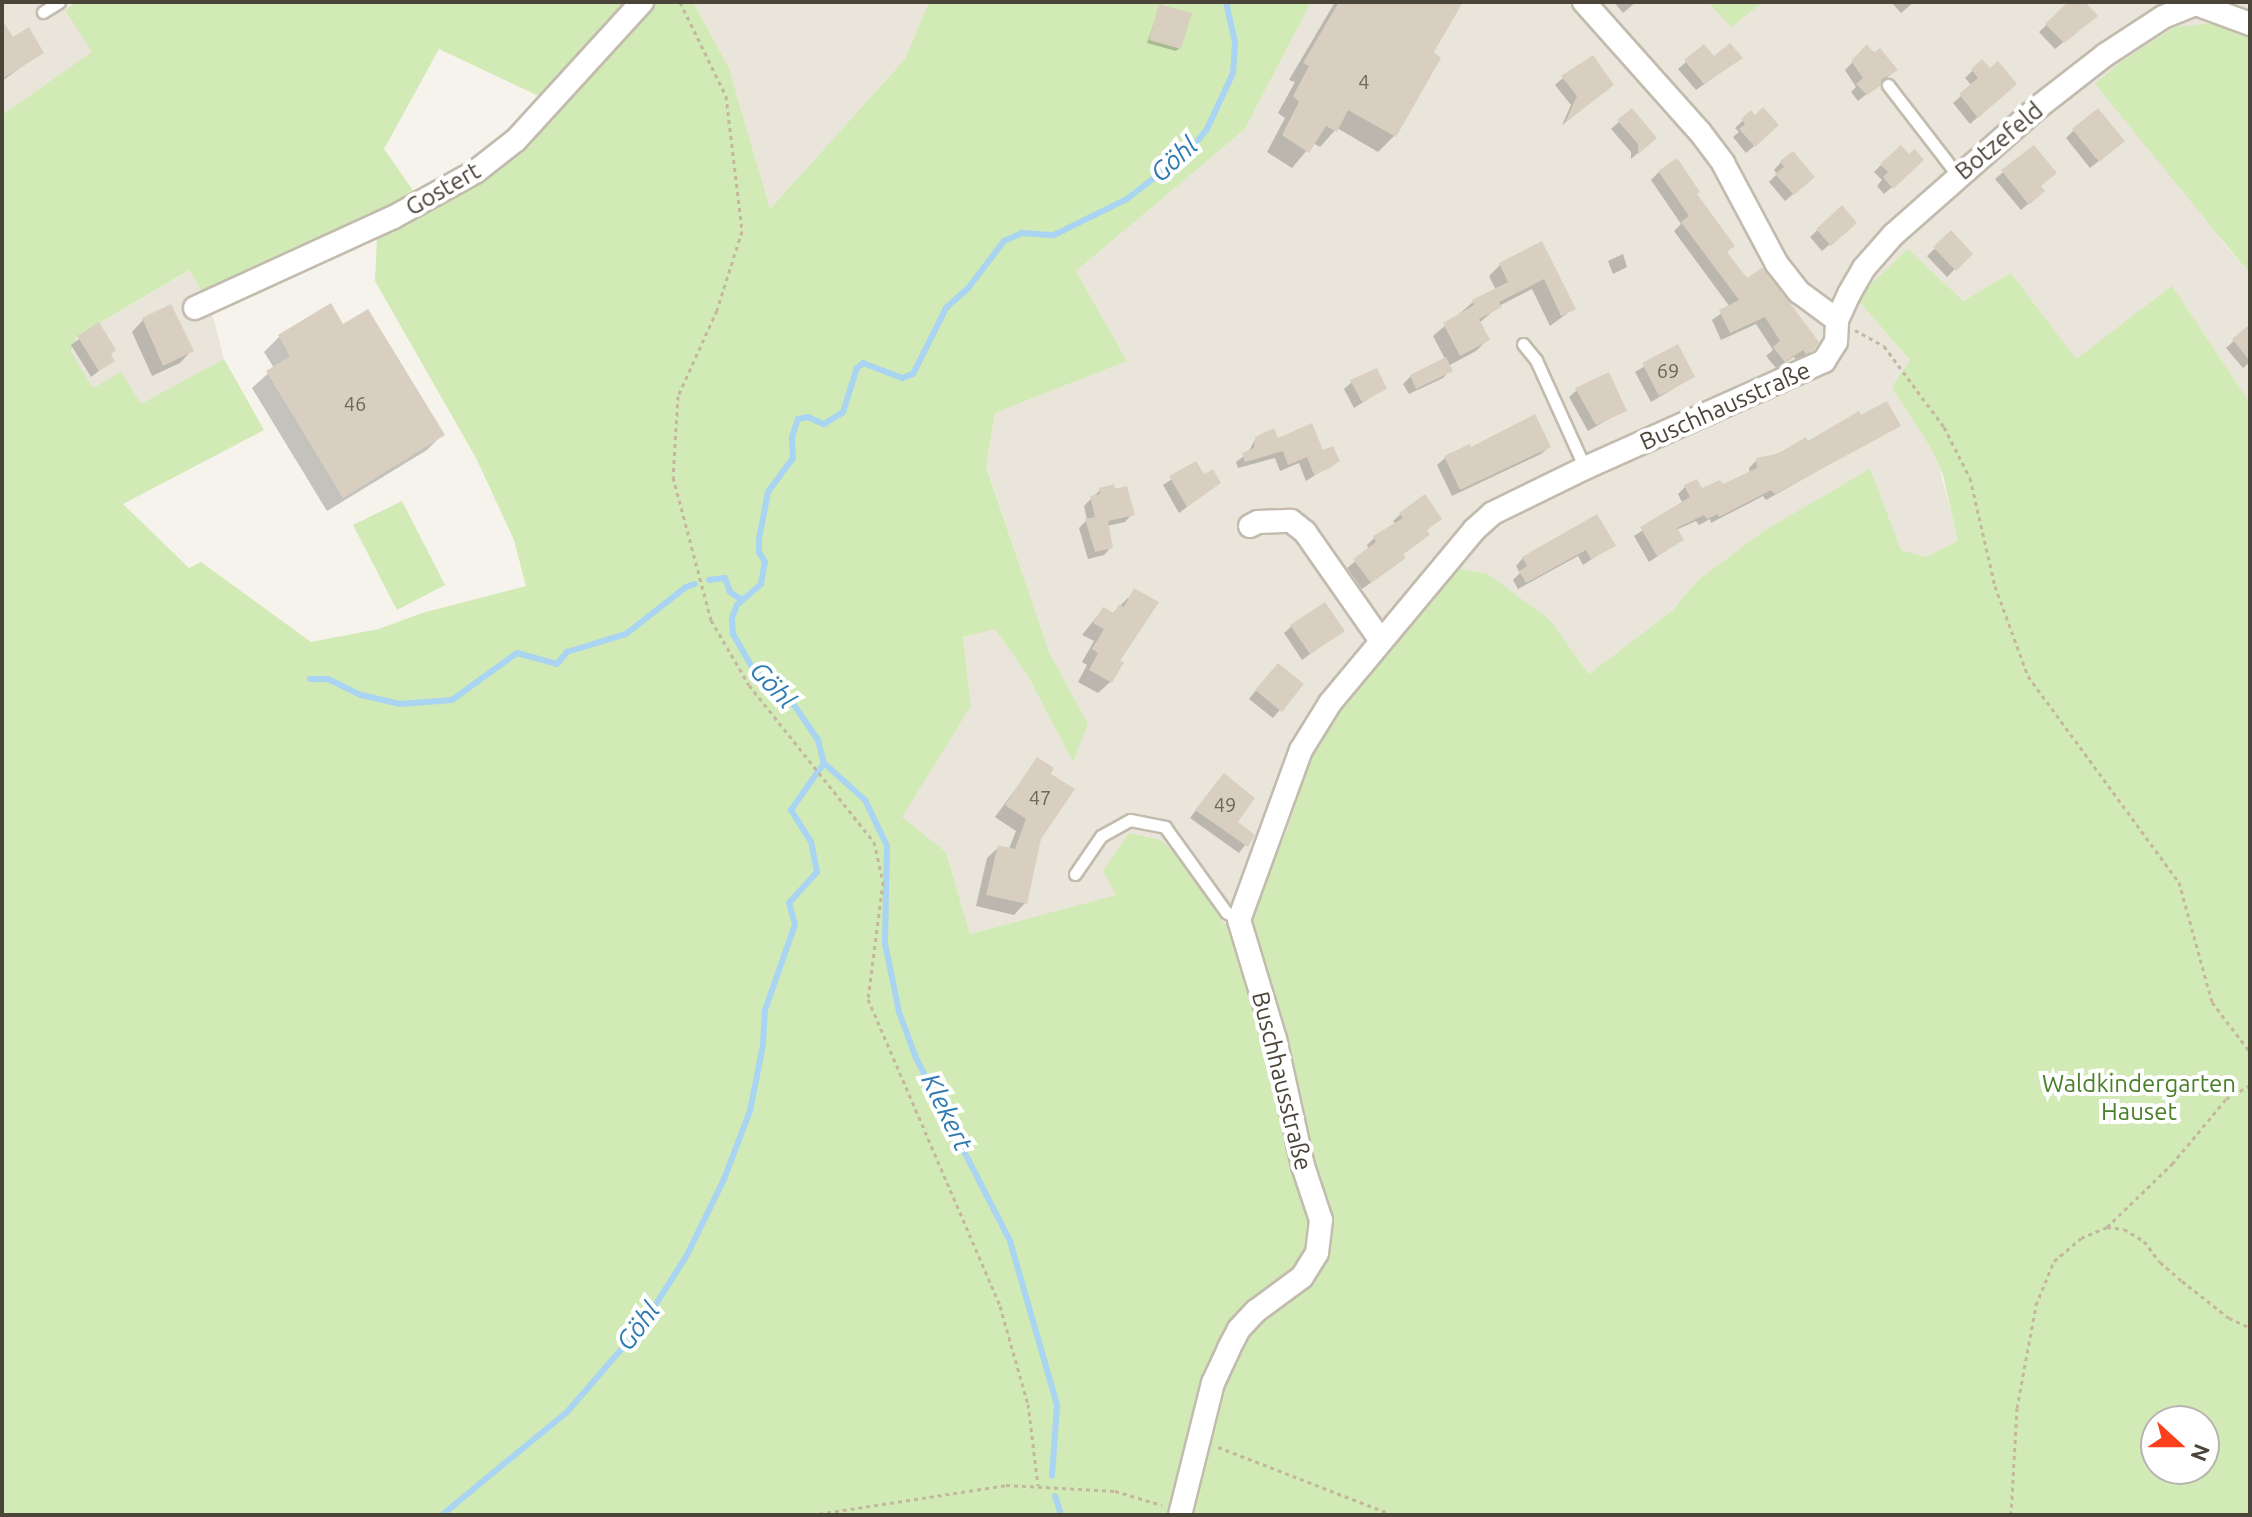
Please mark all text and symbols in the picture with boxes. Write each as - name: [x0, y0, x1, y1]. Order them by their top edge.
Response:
- house number: 4: [1358, 69, 1370, 93]
- street label: Botzefeld: [1949, 96, 2049, 186]
- water label: Göhl: [1144, 130, 1204, 188]
- street label: Gostert: [400, 156, 486, 222]
- street label: Buschhausstraße: [1635, 356, 1815, 456]
- house number: 69: [1657, 358, 1679, 382]
- house number: 46: [344, 391, 366, 415]
- water label: Göhl: [744, 655, 802, 715]
- house number: 47: [1029, 785, 1051, 809]
- house number: 49: [1214, 792, 1236, 816]
- street label: Buschhausstraße: [1246, 989, 1318, 1173]
- water label: Klekert: [915, 1068, 979, 1156]
- park label: Waldkindergarten Hauset: [2042, 1070, 2236, 1126]
- water label: Göhl: [610, 1295, 666, 1357]
- north arrow: [2140, 1405, 2220, 1485]
- text: N: [2186, 1441, 2216, 1465]

